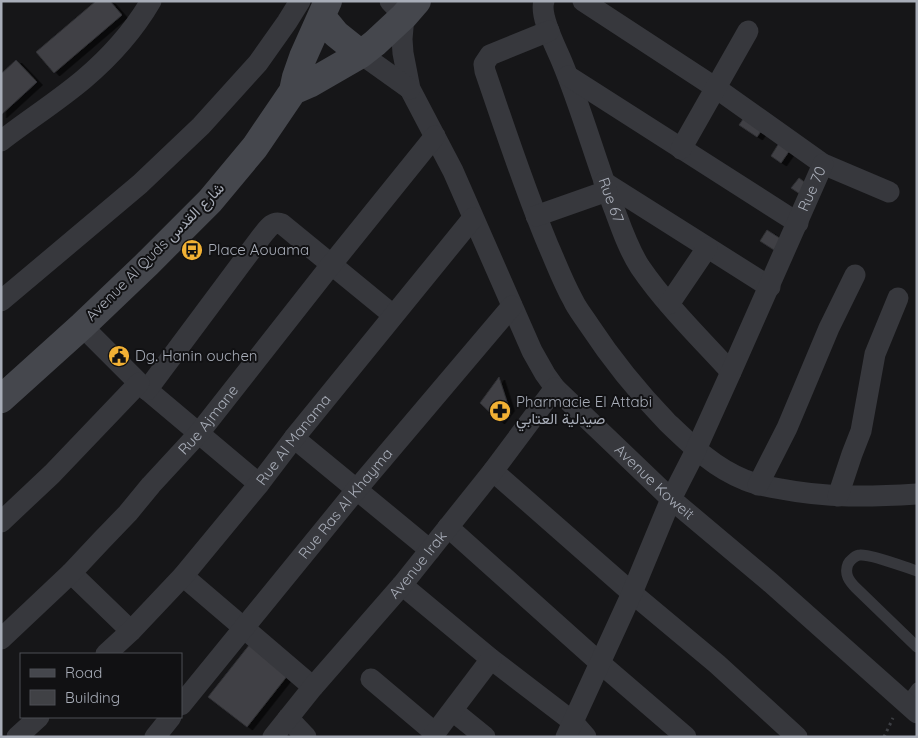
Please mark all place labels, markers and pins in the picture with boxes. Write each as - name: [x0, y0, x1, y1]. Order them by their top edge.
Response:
- bus stop icon: Place Aouama: [180, 238, 204, 262]
- place label: Place Aouama: [208, 240, 309, 259]
- public building icon: Dg. Hanin ouchen: [107, 344, 131, 368]
- place label: Dg. Hanin ouchen: [135, 346, 258, 365]
- place label: Pharmacie El Attabi صيدلية العتابي: [516, 392, 652, 432]
- pharmacy icon: Pharmacie El Attabi صيدلية العتابي: [488, 399, 512, 423]

